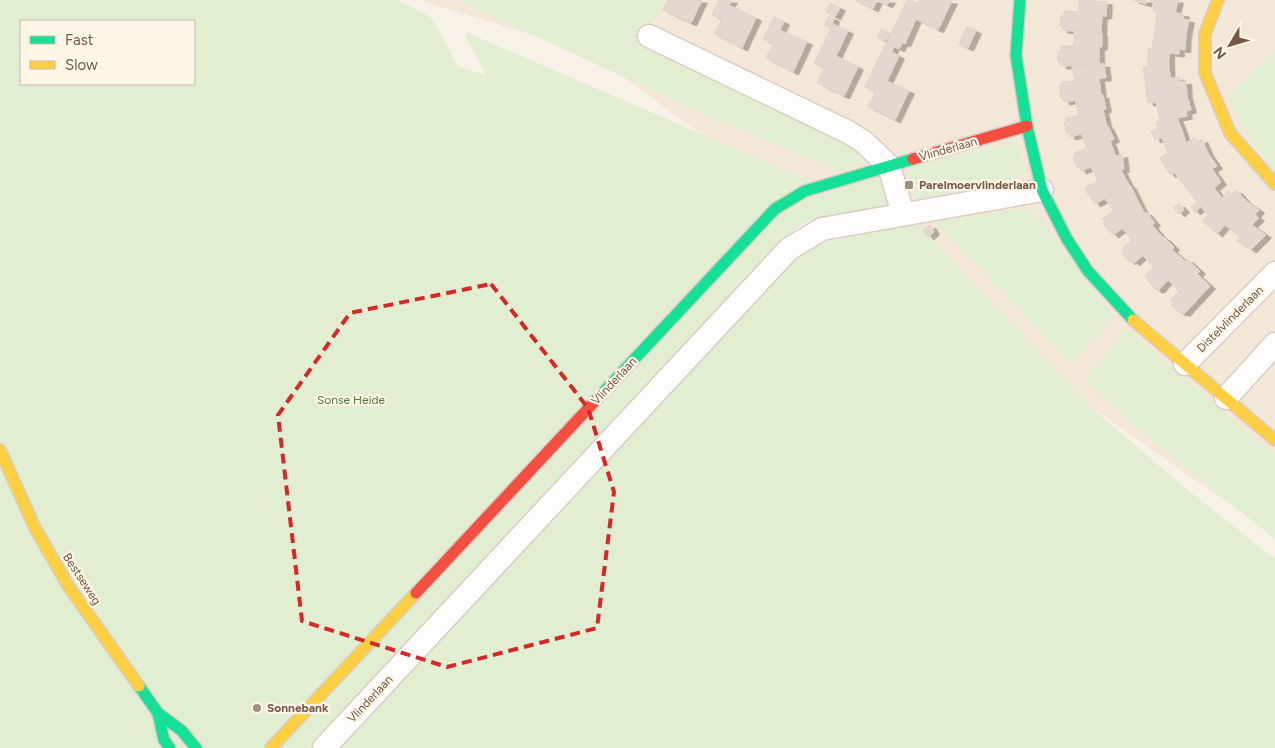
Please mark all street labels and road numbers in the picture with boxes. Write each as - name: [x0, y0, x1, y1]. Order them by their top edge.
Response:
- street label: Vlinderlaan: [917, 134, 979, 164]
- street label: Distelvlinderlaan: [1194, 283, 1266, 355]
- street label: Vlinderlaan: [589, 354, 640, 408]
- street label: Bestseweg: [60, 550, 104, 608]
- street label: Vlinderlaan: [345, 672, 396, 726]

